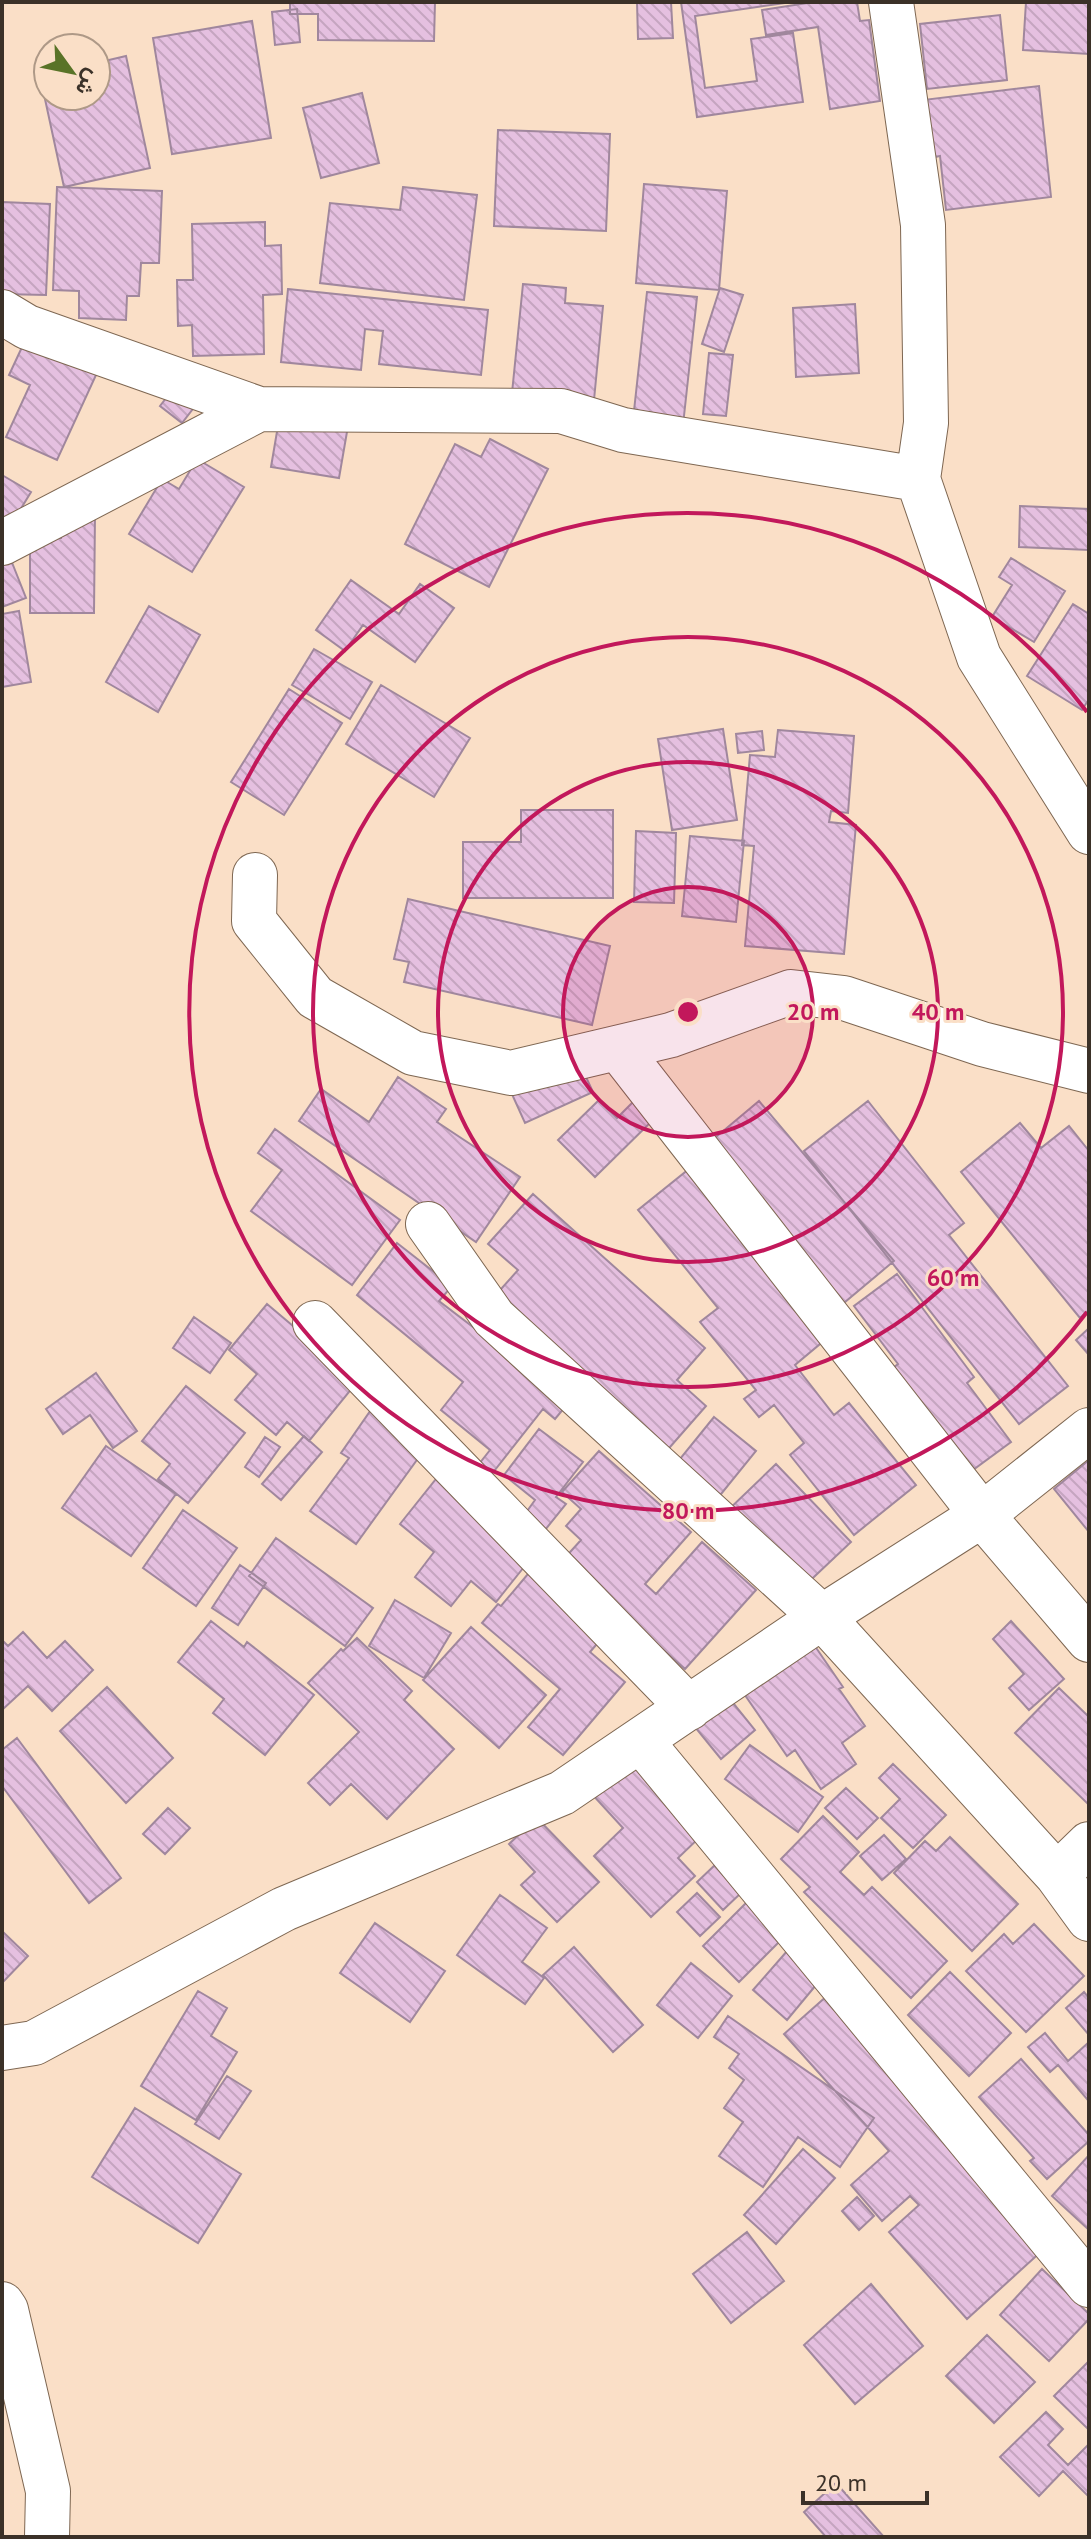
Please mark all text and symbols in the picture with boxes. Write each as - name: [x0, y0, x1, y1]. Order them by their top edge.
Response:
- north arrow: [32, 32, 112, 112]
- text: ش: [70, 64, 108, 102]
- text: 20 m: [787, 996, 839, 1027]
- text: 40 m: [912, 996, 964, 1027]
- centre of rings: [674, 998, 702, 1026]
- text: 60 m: [927, 1262, 979, 1293]
- text: 80 m: [662, 1495, 714, 1526]
- scale bar: [803, 2455, 927, 2505]
- text: 20 m: [815, 2467, 867, 2498]

